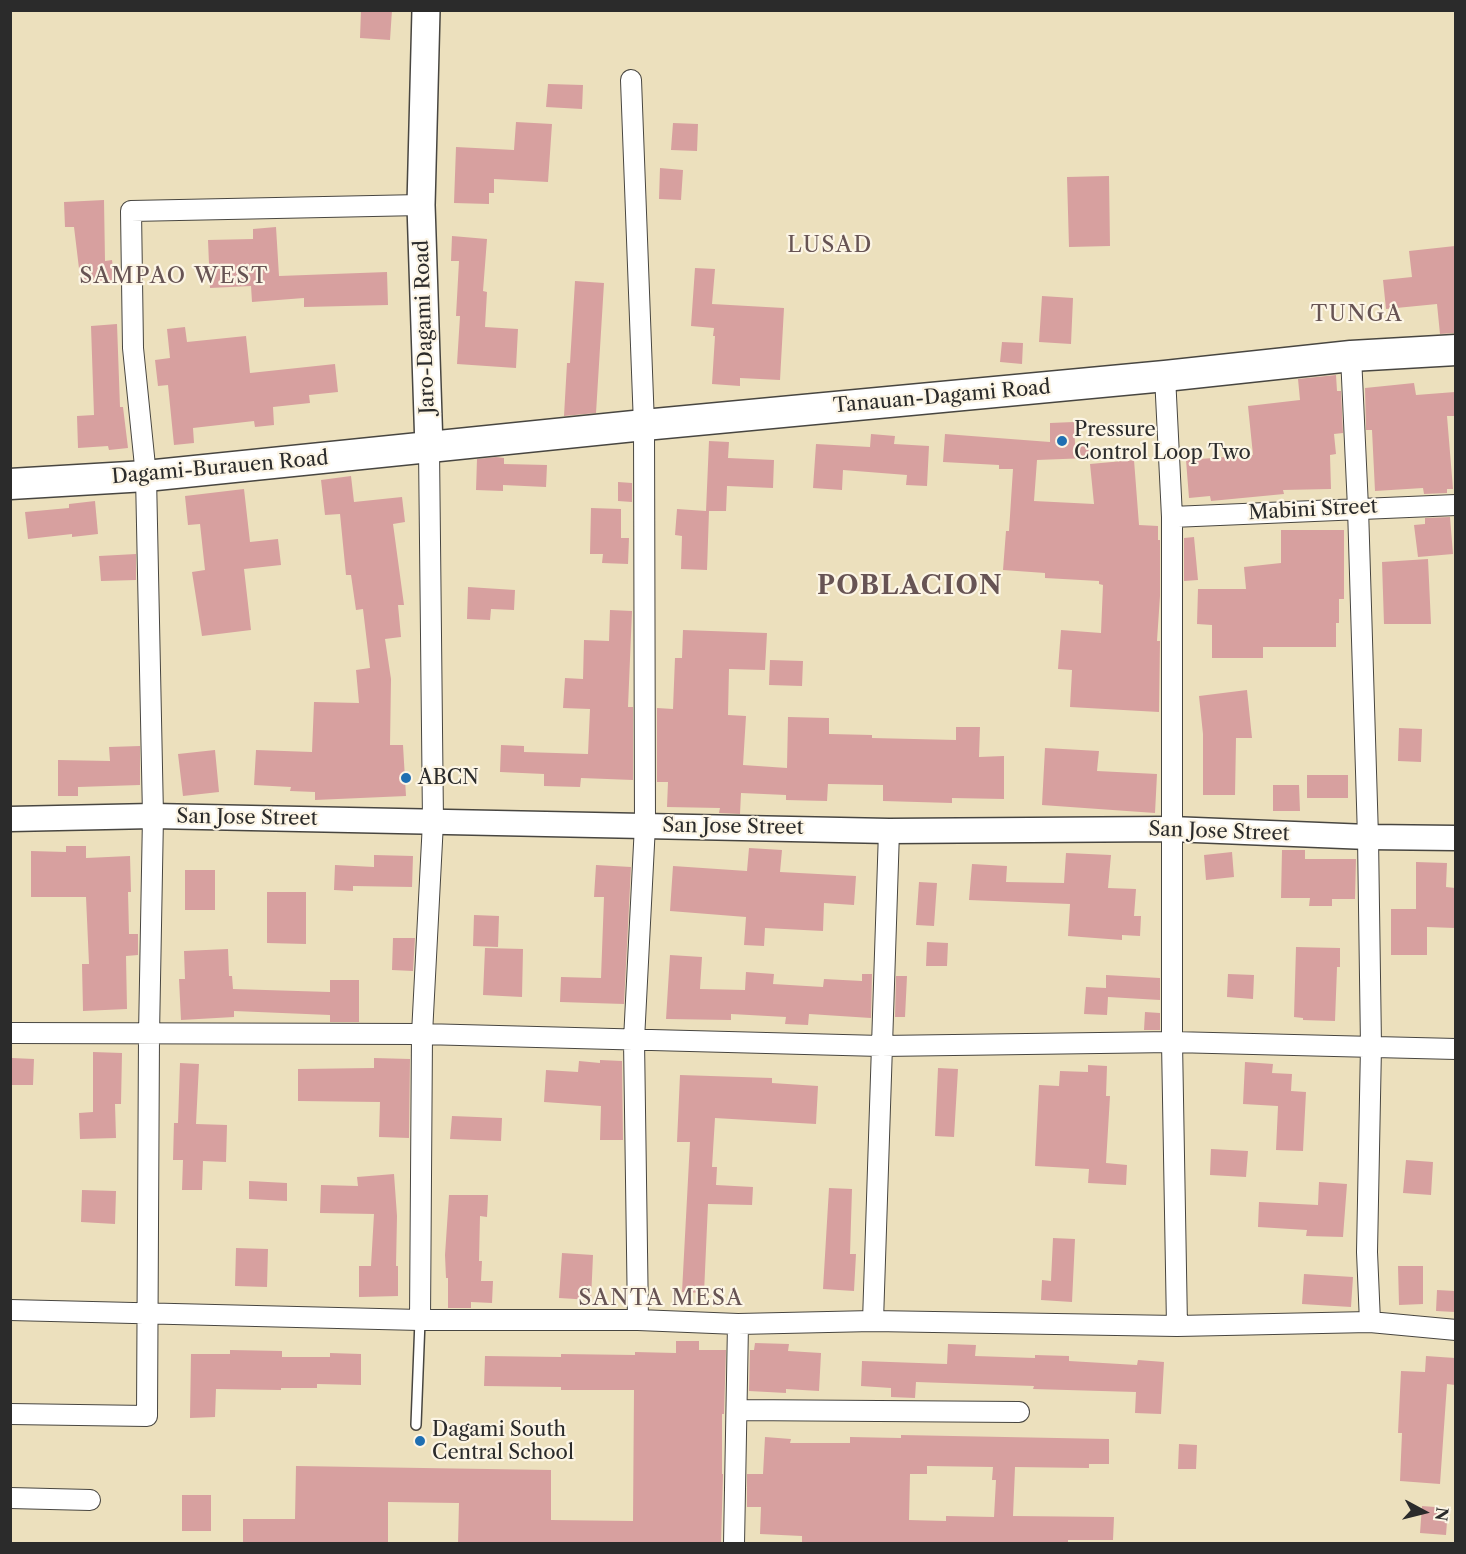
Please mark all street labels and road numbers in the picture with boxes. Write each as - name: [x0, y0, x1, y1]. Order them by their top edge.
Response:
- street label: Jaro-Dagami Road: [410, 240, 440, 414]
- street label: Tanauan-Dagami Road: [832, 376, 1052, 418]
- street label: Dagami-Burauen Road: [111, 447, 329, 489]
- street label: Mabini Street: [1248, 495, 1378, 525]
- street label: San Jose Street: [176, 805, 318, 831]
- street label: San Jose Street: [662, 814, 804, 840]
- street label: San Jose Street: [1148, 818, 1290, 846]

